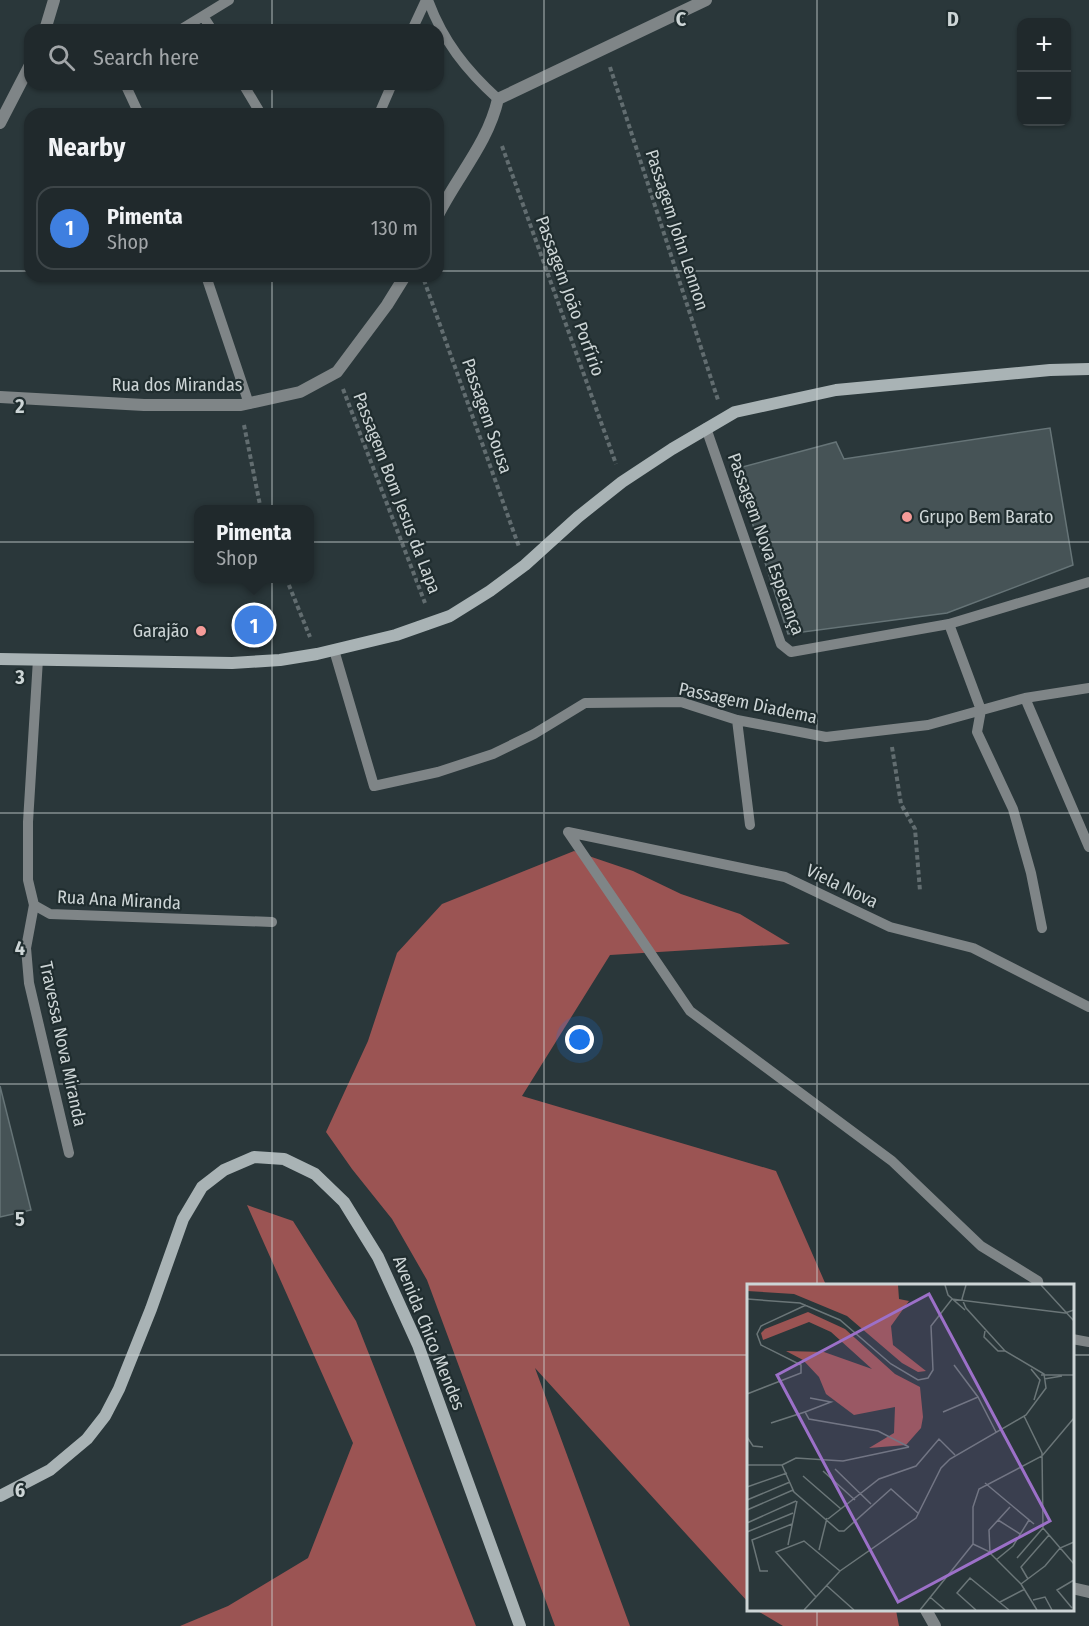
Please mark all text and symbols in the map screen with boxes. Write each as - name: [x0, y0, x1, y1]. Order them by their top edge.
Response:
- text: C: [676, 7, 687, 31]
- text: D: [947, 7, 959, 31]
- map controls: [1017, 18, 1071, 126]
- button: +: [1017, 18, 1071, 72]
- search box: [24, 24, 444, 90]
- icon: search: [45, 41, 78, 74]
- text: Search here: [93, 44, 199, 71]
- button: −: [1017, 72, 1071, 126]
- text: Nearby: [48, 132, 125, 163]
- street label: Passagem John Lennon: [641, 147, 713, 313]
- text: Pimenta: [107, 203, 183, 230]
- street label: Passagem João Porfírio: [531, 213, 609, 379]
- text: 1: [65, 216, 74, 240]
- text: 130 m: [371, 216, 418, 240]
- text: Shop: [107, 230, 149, 254]
- street label: Passagem Sousa: [457, 356, 517, 477]
- street label: Rua dos Mirandas: [112, 374, 243, 396]
- street label: Passagem Bom Jesus da Lapa: [348, 389, 446, 597]
- text: 2: [14, 394, 25, 418]
- street label: Passagem Nova Esperança: [723, 450, 809, 638]
- popup: [194, 505, 314, 583]
- place label: Grupo Bem Barato: [919, 506, 1053, 528]
- marker: Grupo Bem Barato: [900, 510, 914, 524]
- text: Pimenta: [216, 519, 292, 546]
- text: Shop: [216, 546, 258, 570]
- pin: 1: [234, 602, 274, 648]
- place label: Garajão: [133, 620, 189, 642]
- marker: Garajão: [194, 624, 208, 638]
- text: 3: [14, 665, 25, 689]
- street label: Passagem Diadema: [677, 678, 819, 728]
- street label: Viela Nova: [802, 859, 882, 913]
- street label: Rua Ana Miranda: [56, 886, 182, 914]
- text: 4: [15, 936, 25, 960]
- street label: Travessa Nova Miranda: [35, 960, 91, 1129]
- your location: [565, 1025, 594, 1054]
- text: 5: [15, 1207, 25, 1231]
- street label: Avenida Chico Mendes: [388, 1253, 470, 1414]
- inset map: [747, 1284, 1074, 1611]
- text: 6: [15, 1478, 25, 1502]

